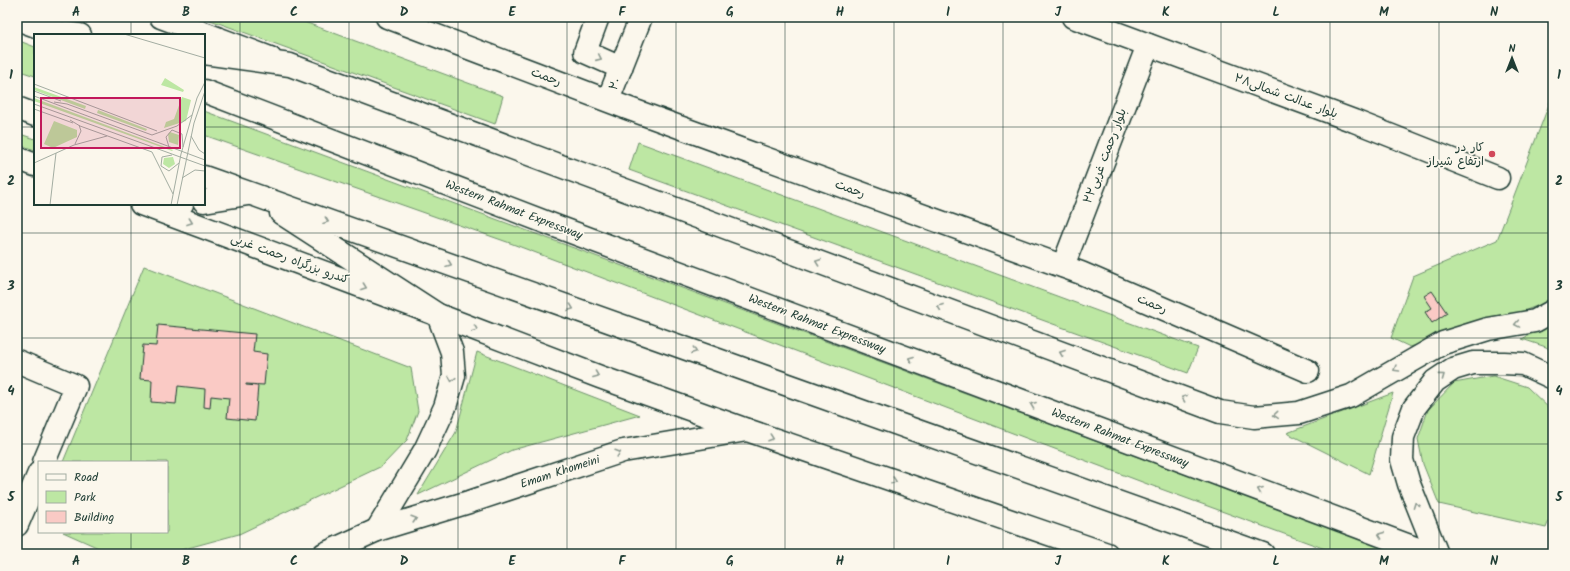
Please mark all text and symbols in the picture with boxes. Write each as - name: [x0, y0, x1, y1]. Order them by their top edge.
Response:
- text: A: [72, 2, 80, 23]
- text: B: [182, 2, 190, 23]
- text: C: [290, 2, 298, 23]
- text: D: [400, 2, 409, 23]
- text: E: [508, 2, 516, 23]
- text: F: [618, 2, 626, 23]
- text: G: [726, 2, 734, 23]
- text: H: [836, 2, 845, 23]
- text: I: [946, 2, 950, 23]
- text: J: [1055, 2, 1062, 23]
- text: K: [1162, 2, 1170, 23]
- text: L: [1272, 2, 1280, 23]
- text: M: [1379, 2, 1389, 23]
- text: N: [1490, 2, 1499, 23]
- inset map: [34, 34, 205, 205]
- north arrow: [1492, 38, 1532, 78]
- text: N: [1509, 40, 1516, 58]
- one-way arrow: [594, 53, 602, 61]
- street label: رحمت: [528, 63, 564, 91]
- text: 1: [9, 65, 13, 86]
- text: 1: [1557, 65, 1561, 86]
- street label: بلوار عدالت شمالی۲۸: [1232, 68, 1340, 124]
- street label: ۲۰: [604, 75, 626, 93]
- street label: بلوار رحمت غربی۲۲: [1078, 106, 1132, 206]
- place label: کار در ارتفاع شیراز: [1426, 138, 1484, 171]
- marker: کار در ارتفاع شیراز: [1487, 149, 1497, 159]
- text: 2: [7, 171, 15, 192]
- text: 2: [1555, 171, 1563, 192]
- street label: Western Rahmat Expressway: [443, 175, 586, 245]
- street label: رحمت: [832, 175, 868, 203]
- one-way arrow: [323, 216, 330, 224]
- one-way arrow: [187, 218, 194, 226]
- street label: کندرو بزرگراه رحمت غربی: [228, 229, 352, 289]
- one-way arrow: [815, 258, 822, 266]
- one-way arrow: [445, 260, 452, 268]
- text: 3: [6, 276, 15, 297]
- text: 3: [1554, 276, 1563, 297]
- one-way arrow: [361, 283, 368, 291]
- street label: Western Rahmat Expressway: [746, 289, 889, 359]
- street label: رحمت: [1134, 289, 1170, 319]
- one-way arrow: [567, 303, 574, 312]
- one-way arrow: [937, 304, 944, 312]
- one-way arrow: [1514, 319, 1520, 328]
- one-way arrow: [471, 324, 478, 332]
- one-way arrow: [690, 347, 697, 355]
- one-way arrow: [1058, 349, 1065, 357]
- one-way arrow: [908, 356, 915, 364]
- one-way arrow: [1393, 365, 1400, 372]
- one-way arrow: [593, 371, 600, 379]
- one-way arrow: [1438, 374, 1445, 381]
- one-way arrow: [449, 376, 457, 382]
- text: 4: [7, 381, 15, 402]
- text: 4: [1555, 381, 1563, 402]
- one-way arrow: [1180, 395, 1187, 403]
- one-way arrow: [1030, 401, 1037, 409]
- street label: Western Rahmat Expressway: [1049, 403, 1192, 473]
- one-way arrow: [1273, 410, 1279, 419]
- one-way arrow: [768, 433, 775, 442]
- one-way arrow: [614, 449, 621, 458]
- street label: Emam Khomeini: [518, 450, 603, 494]
- legend: [38, 461, 168, 533]
- text: Road: [74, 468, 99, 487]
- one-way arrow: [890, 476, 897, 484]
- one-way arrow: [1256, 486, 1263, 494]
- text: 5: [7, 487, 16, 508]
- text: 5: [1555, 487, 1564, 508]
- text: Park: [74, 488, 96, 507]
- one-way arrow: [1413, 502, 1421, 509]
- text: Building: [74, 508, 114, 527]
- one-way arrow: [410, 515, 417, 524]
- one-way arrow: [1378, 532, 1385, 540]
- text: A: [72, 551, 80, 571]
- text: B: [182, 551, 190, 571]
- text: C: [290, 551, 298, 571]
- text: D: [400, 551, 409, 571]
- text: E: [508, 551, 516, 571]
- text: F: [618, 551, 626, 571]
- text: G: [726, 551, 734, 571]
- text: H: [836, 551, 845, 571]
- text: I: [946, 551, 950, 571]
- text: J: [1055, 551, 1062, 571]
- text: K: [1162, 551, 1170, 571]
- text: L: [1272, 551, 1280, 571]
- text: M: [1379, 551, 1389, 571]
- text: N: [1490, 551, 1499, 571]

